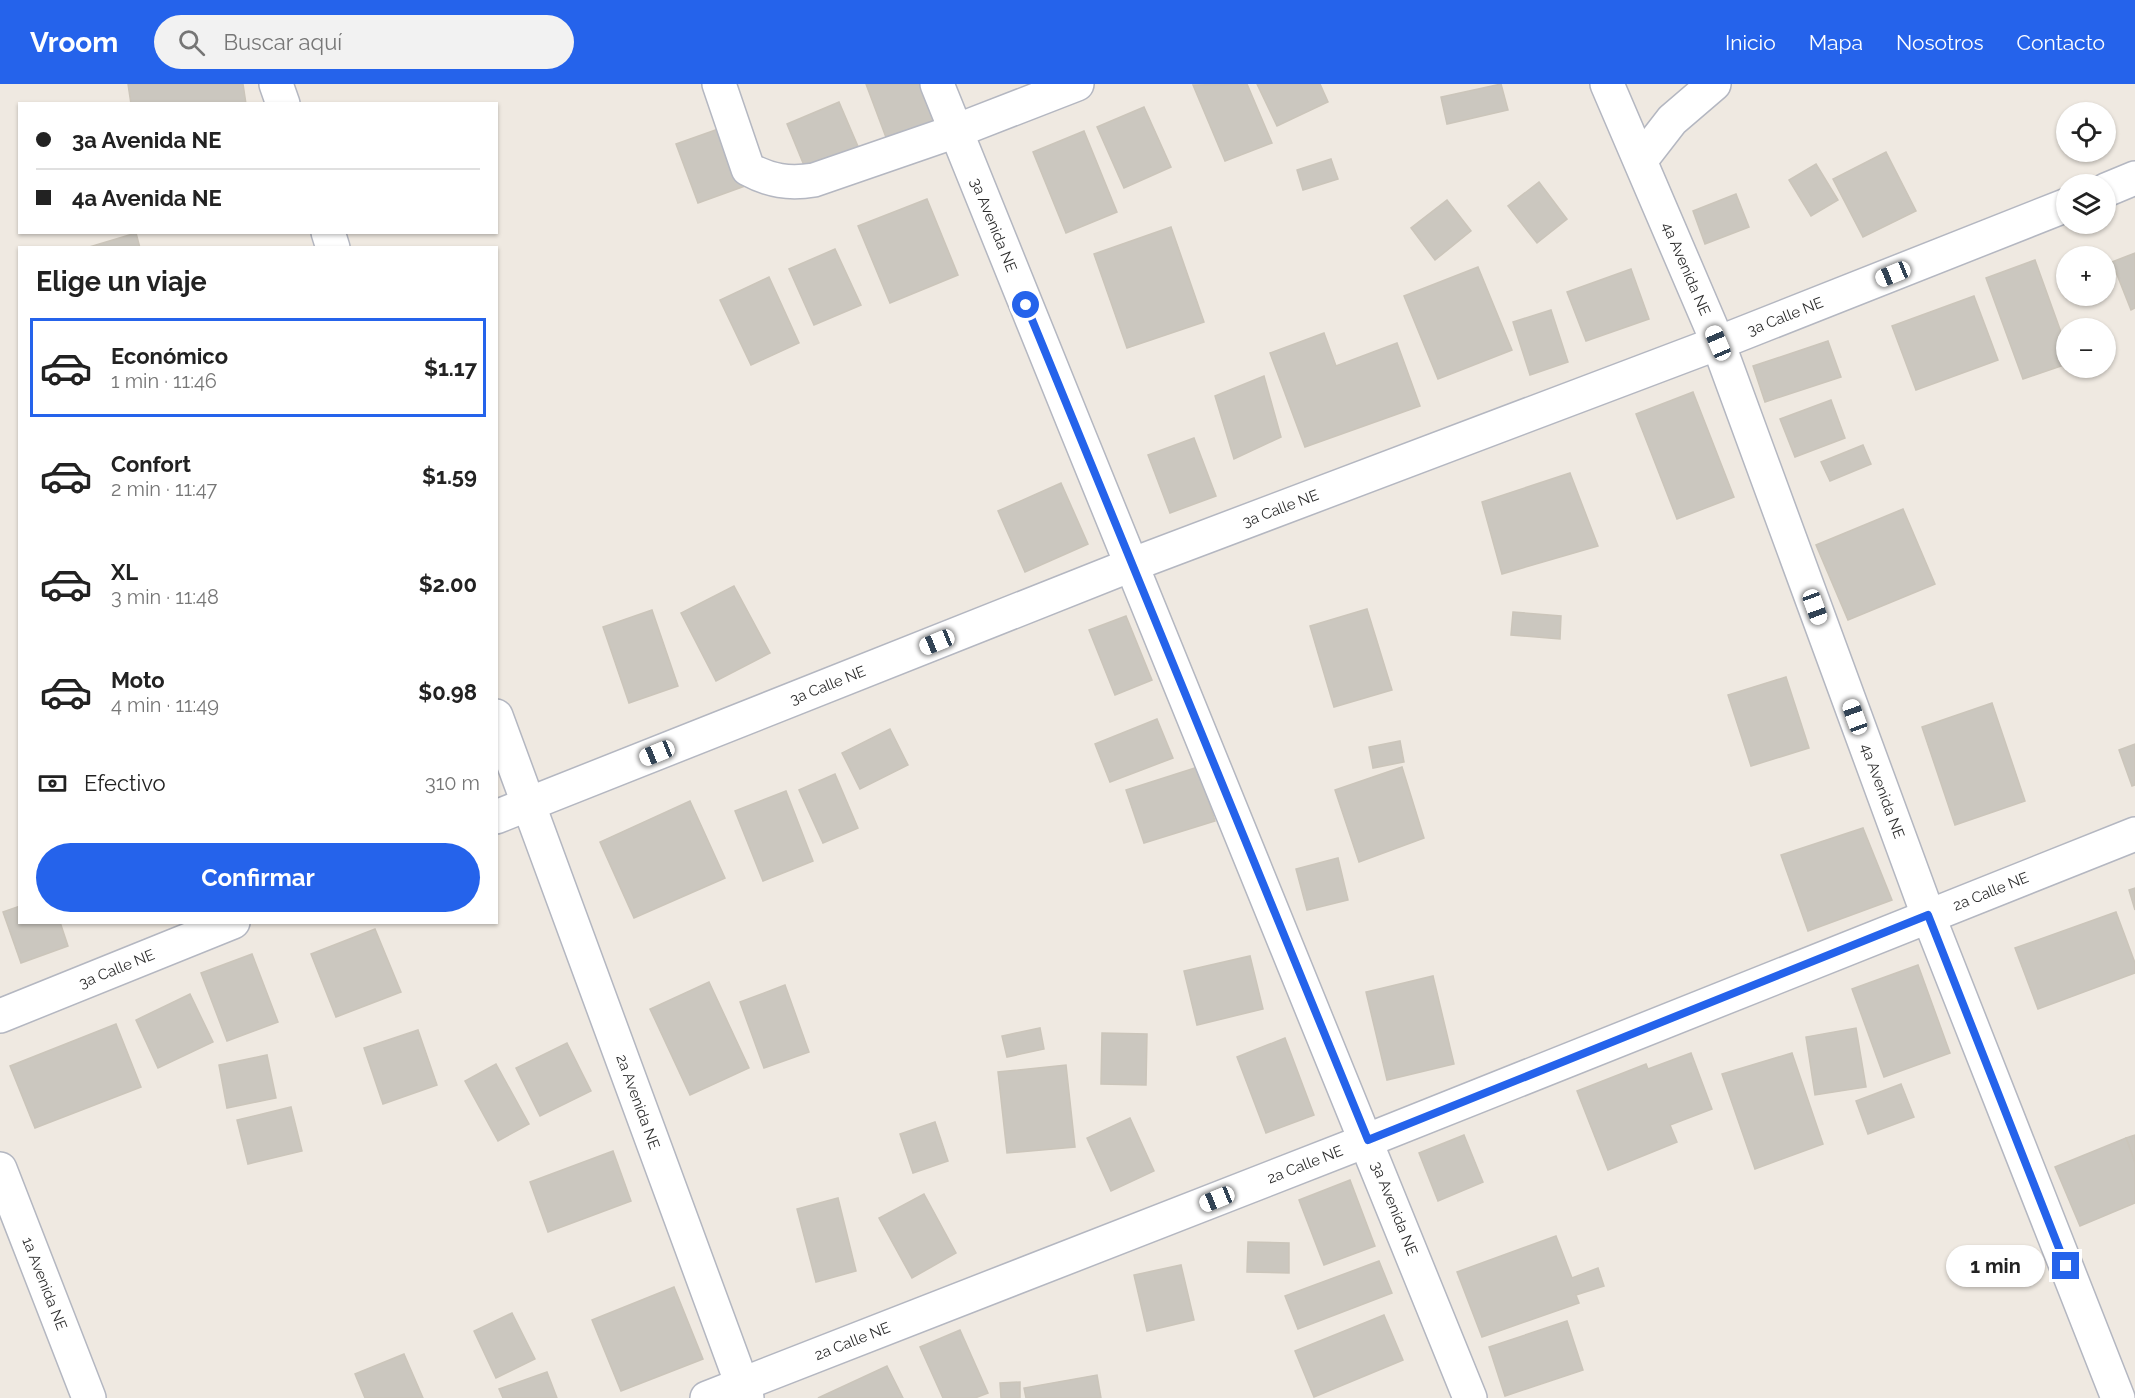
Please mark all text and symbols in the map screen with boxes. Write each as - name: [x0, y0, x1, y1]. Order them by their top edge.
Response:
- search box: [154, 15, 574, 69]
- text: Vroom: [30, 26, 118, 59]
- icon: search: [175, 26, 208, 59]
- text: Buscar aquí: [223, 29, 342, 55]
- text: Inicio: [1725, 30, 1776, 55]
- text: Mapa: [1809, 30, 1863, 55]
- text: Nosotros: [1896, 30, 1984, 55]
- text: Contacto: [2017, 30, 2105, 55]
- map controls: [2056, 102, 2116, 378]
- button: locate: [2056, 102, 2116, 162]
- text: 3a Avenida NE: [72, 127, 221, 153]
- button: layers: [2056, 174, 2116, 234]
- street label: 3a Avenida NE: [967, 175, 1021, 275]
- text: 4a Avenida NE: [72, 185, 222, 211]
- street label: 4a Avenida NE: [1658, 219, 1714, 318]
- button: +: [2056, 246, 2116, 306]
- car: [1873, 259, 1913, 289]
- text: Elige un viaje: [36, 266, 207, 297]
- route start: [1012, 291, 1039, 318]
- street label: 3a Calle NE: [1745, 293, 1826, 340]
- button: −: [2056, 318, 2116, 378]
- car: [1703, 323, 1733, 363]
- icon: car: [39, 341, 93, 395]
- text: Económico: [111, 343, 228, 369]
- text: $1.17: [424, 355, 477, 381]
- text: 1 min · 11:46: [111, 369, 217, 393]
- icon: car: [39, 449, 93, 503]
- text: Confort: [111, 451, 191, 477]
- text: $1.59: [422, 463, 477, 489]
- text: 2 min · 11:47: [111, 477, 217, 501]
- street label: 3a Calle NE: [1240, 486, 1321, 531]
- icon: car: [39, 557, 93, 611]
- text: XL: [111, 559, 138, 585]
- text: $2.00: [419, 571, 477, 597]
- text: 3 min · 11:48: [111, 585, 219, 609]
- car: [1800, 587, 1830, 627]
- car: [917, 627, 957, 657]
- street label: 3a Calle NE: [787, 662, 868, 708]
- icon: car: [39, 665, 93, 719]
- text: Moto: [111, 667, 165, 693]
- text: $0.98: [418, 679, 477, 705]
- text: 4 min · 11:49: [111, 693, 219, 717]
- car: [1840, 697, 1870, 737]
- car: [637, 738, 677, 768]
- street label: 4a Avenida NE: [1857, 741, 1908, 841]
- icon: cash: [36, 767, 69, 800]
- text: Efectivo: [84, 770, 166, 796]
- text: 310 m: [425, 771, 480, 795]
- button: Confirmar: [36, 843, 480, 912]
- street label: 2a Calle NE: [1950, 868, 2031, 915]
- street label: 3a Calle NE: [76, 946, 157, 992]
- street label: 2a Avenida NE: [612, 1052, 664, 1152]
- street label: 2a Calle NE: [1265, 1142, 1346, 1187]
- street label: 3a Avenida NE: [1367, 1159, 1421, 1258]
- car: [1197, 1184, 1237, 1214]
- street label: 1a Avenida NE: [18, 1235, 71, 1333]
- callout: 1 min: [1946, 1245, 2045, 1287]
- route end: [2052, 1252, 2079, 1279]
- text: 1 min: [1970, 1254, 2021, 1278]
- street label: 2a Calle NE: [812, 1318, 893, 1364]

